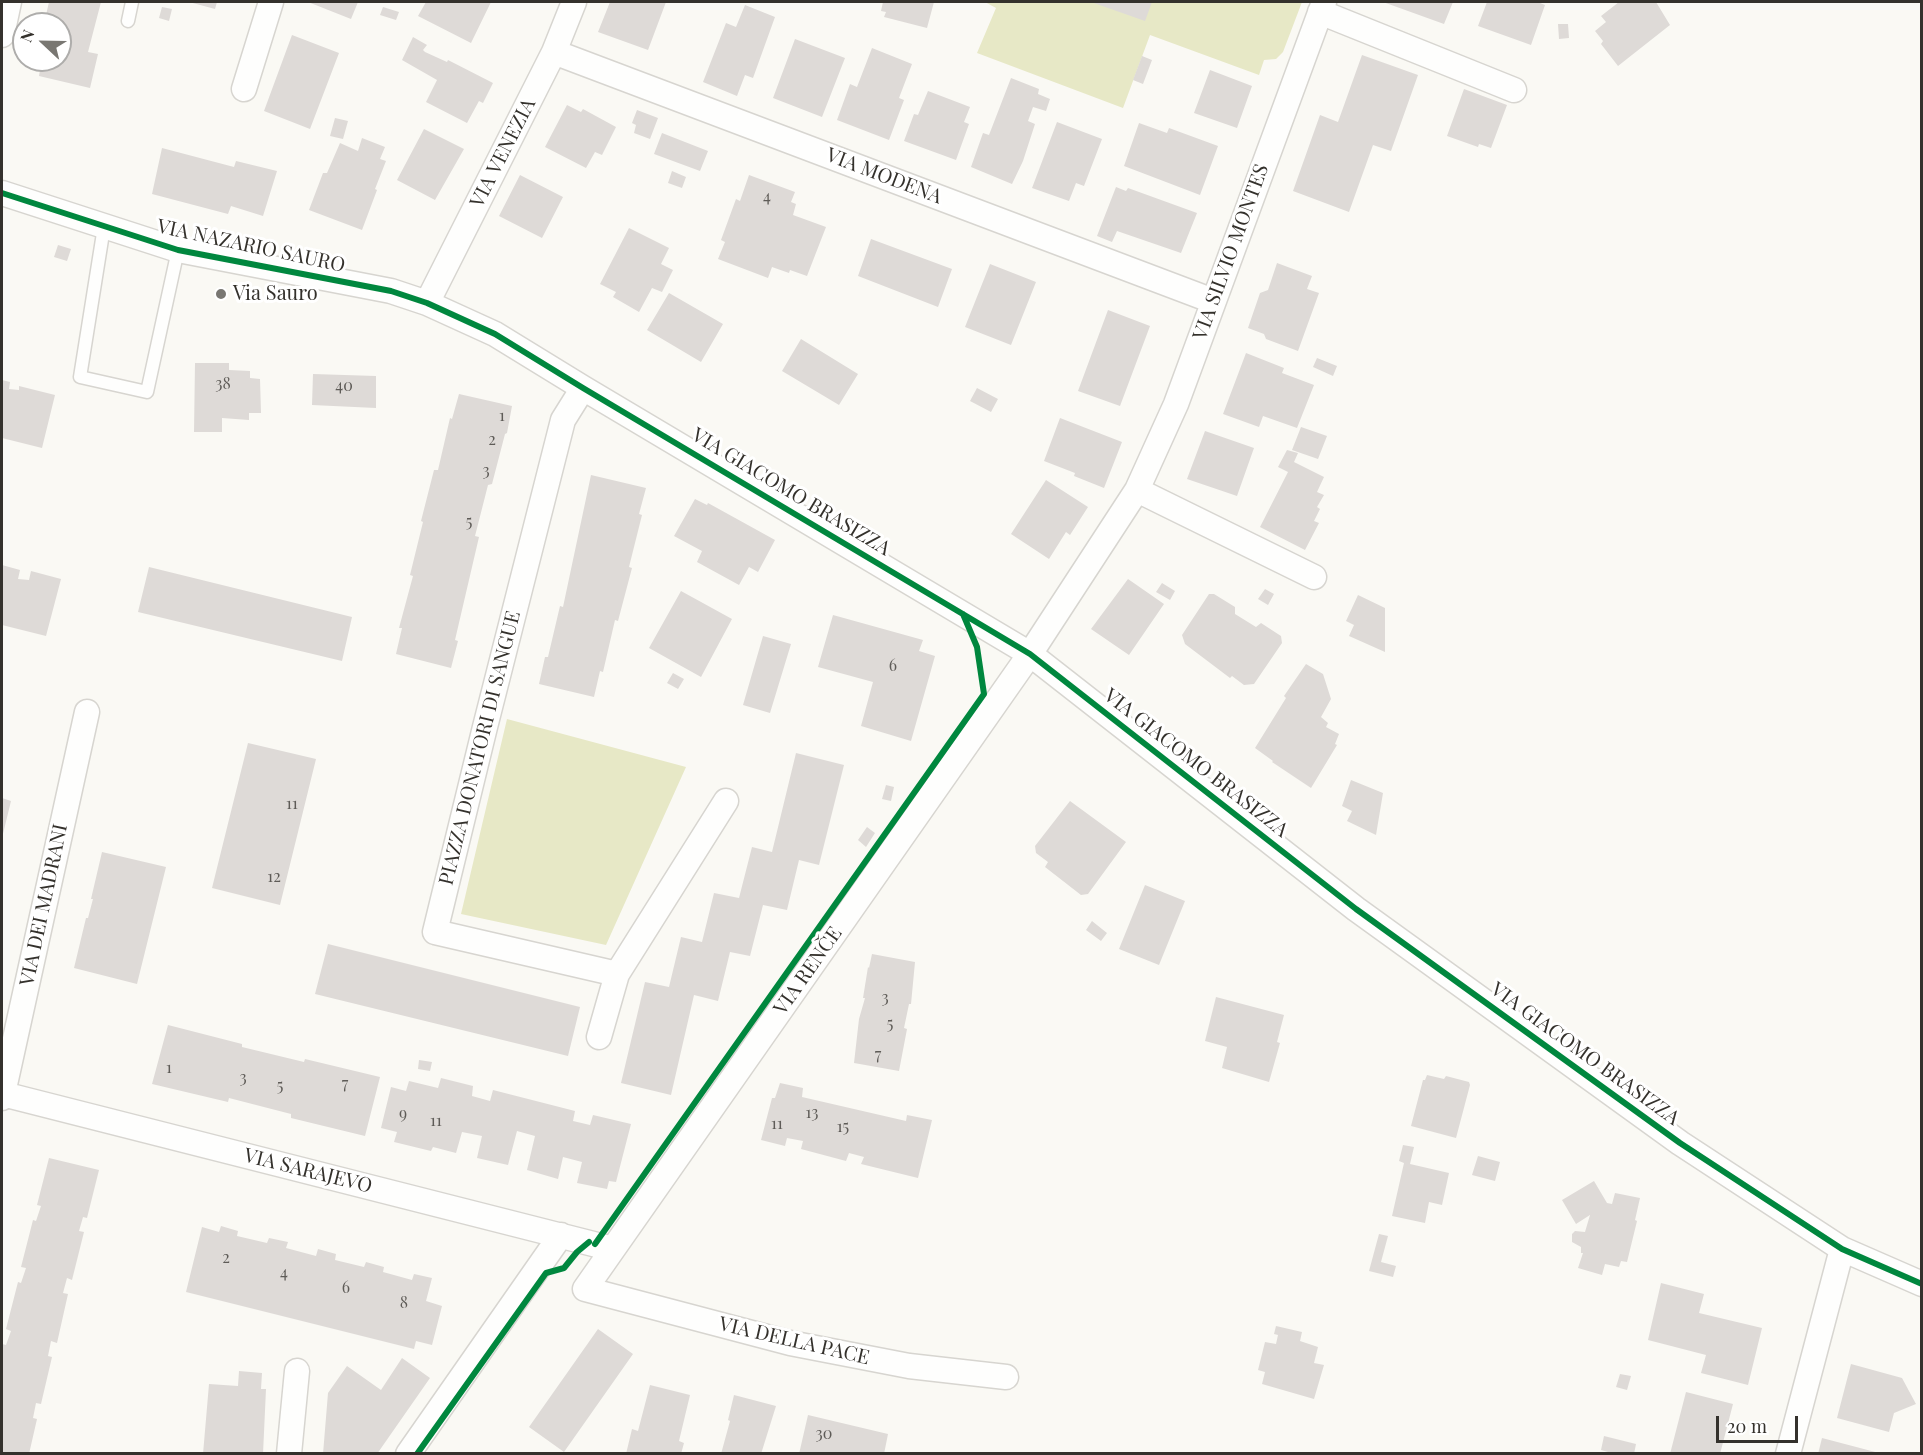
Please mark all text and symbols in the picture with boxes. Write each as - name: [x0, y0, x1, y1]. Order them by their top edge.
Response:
- north arrow: [12, 12, 72, 72]
- text: N: [15, 27, 39, 45]
- street label: VIA VENEZIA: [465, 94, 541, 212]
- street label: VIA MODENA: [823, 143, 945, 209]
- street label: VIA SILVIO MONTES: [1188, 161, 1274, 343]
- house number: 4: [763, 187, 771, 207]
- street label: VIA NAZARIO SAURO: [155, 214, 347, 278]
- place label: Via Sauro: [233, 282, 318, 306]
- marker: Via Sauro: [214, 287, 228, 301]
- house number: 38: [215, 374, 231, 394]
- house number: 40: [335, 376, 353, 396]
- house number: 1: [499, 406, 505, 426]
- street label: VIA GIACOMO BRASIZZA: [687, 423, 895, 561]
- house number: 2: [488, 430, 496, 450]
- house number: 3: [482, 461, 490, 481]
- house number: 5: [466, 512, 472, 532]
- street label: PIAZZA DONATORI DI SANGUE: [434, 608, 526, 888]
- house number: 6: [889, 656, 897, 676]
- street label: VIA GIACOMO BRASIZZA: [1099, 684, 1293, 842]
- house number: 11: [286, 794, 298, 814]
- street label: VIA DEI MADRANI: [15, 822, 73, 988]
- house number: 12: [267, 867, 281, 887]
- street label: VIA RENČE: [769, 922, 847, 1020]
- street label: VIA GIACOMO BRASIZZA: [1486, 977, 1684, 1131]
- house number: 3: [881, 988, 889, 1008]
- house number: 5: [887, 1014, 893, 1034]
- house number: 7: [875, 1045, 881, 1065]
- house number: 1: [166, 1058, 172, 1078]
- house number: 3: [239, 1068, 247, 1088]
- house number: 7: [342, 1074, 348, 1094]
- house number: 5: [277, 1076, 283, 1096]
- house number: 13: [806, 1103, 818, 1123]
- house number: 9: [399, 1104, 407, 1124]
- house number: 11: [430, 1111, 442, 1131]
- house number: 11: [771, 1114, 783, 1134]
- house number: 15: [837, 1117, 849, 1137]
- street label: VIA SARAJEVO: [241, 1143, 375, 1199]
- house number: 2: [222, 1248, 230, 1268]
- house number: 4: [280, 1263, 288, 1283]
- house number: 6: [342, 1278, 350, 1298]
- house number: 8: [400, 1293, 408, 1313]
- street label: VIA DELLA PACE: [716, 1312, 872, 1370]
- scale bar: [1719, 1404, 1802, 1442]
- text: 20 m: [1727, 1414, 1767, 1438]
- house number: 30: [816, 1424, 832, 1444]

